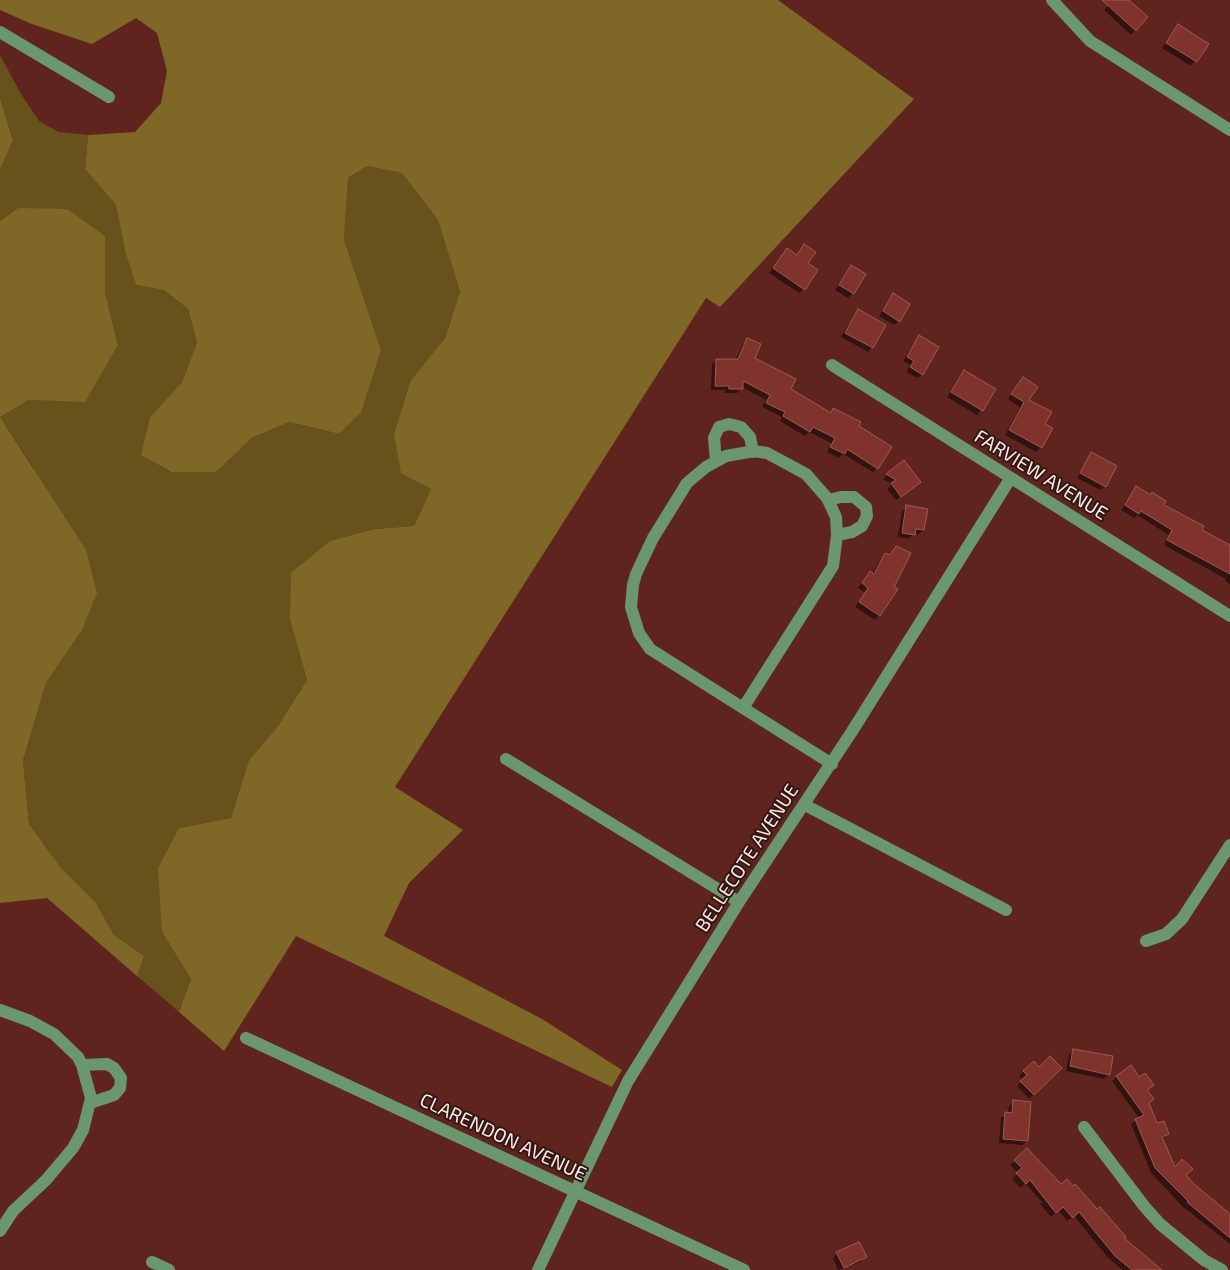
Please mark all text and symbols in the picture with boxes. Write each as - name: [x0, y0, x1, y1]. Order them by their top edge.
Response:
- street label: FARVIEW AVENUE: [970, 425, 1112, 525]
- street label: BELLECOTE AVENUE: [691, 780, 803, 936]
- street label: CLARENDON AVENUE: [416, 1088, 590, 1186]

